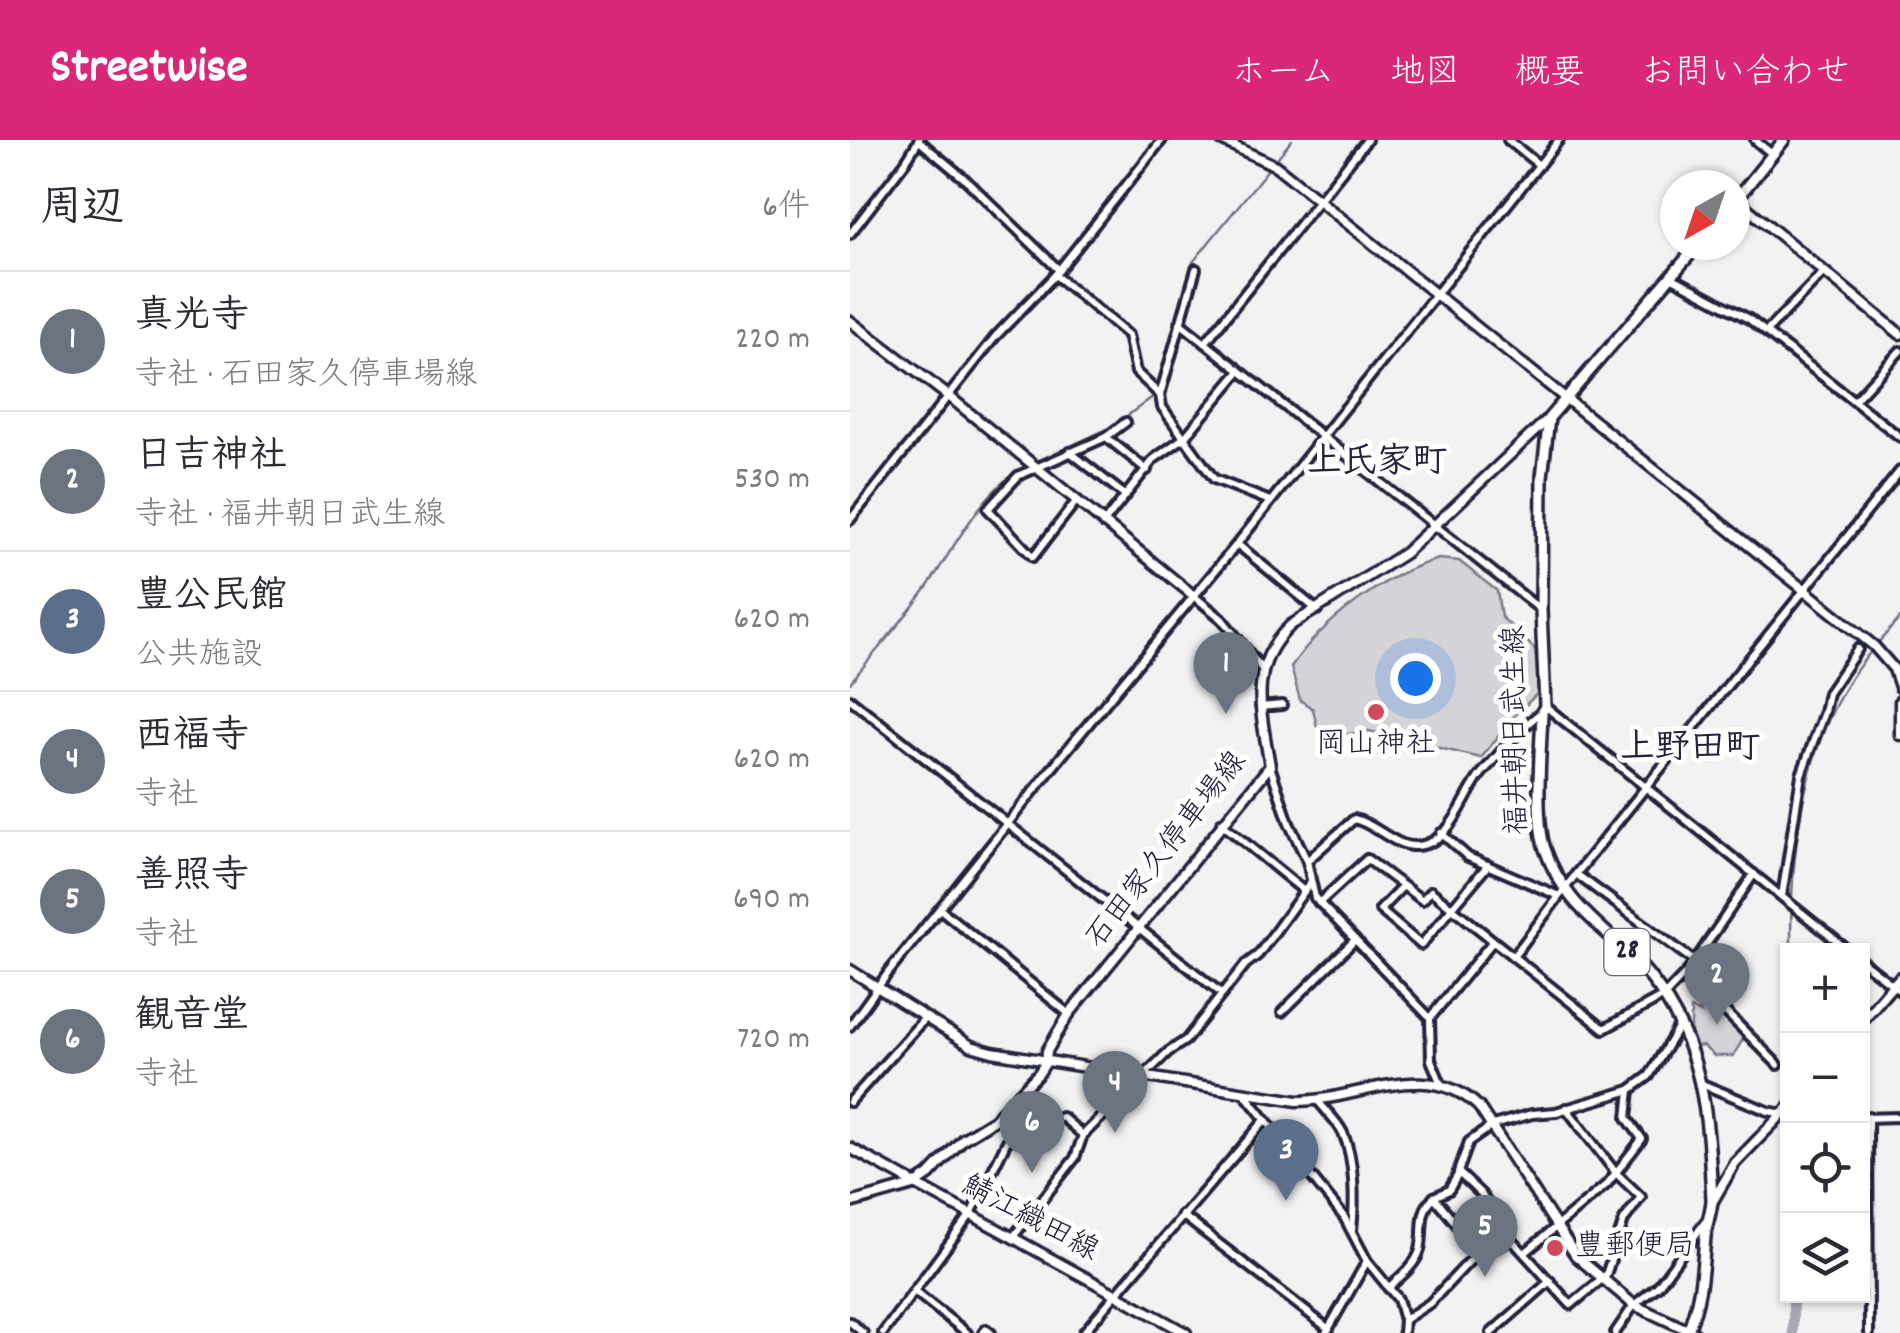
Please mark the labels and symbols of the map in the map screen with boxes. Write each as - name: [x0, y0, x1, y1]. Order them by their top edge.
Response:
- north arrow: [1660, 170, 1750, 260]
- district label: 上氏家町: [1307, 439, 1447, 489]
- street label: 福井朝日武生線: [1495, 625, 1541, 835]
- pin: 1: [1194, 632, 1258, 714]
- your location: [1390, 653, 1441, 704]
- marker: 岡山神社: [1365, 701, 1387, 723]
- place label: 岡山神社: [1316, 725, 1436, 768]
- district label: 上野田町: [1620, 725, 1760, 775]
- street label: 石田家久停車場線: [1077, 743, 1259, 959]
- road number: 28: [1604, 929, 1650, 975]
- pin: 2: [1684, 942, 1750, 1025]
- pin: 4: [1082, 1050, 1148, 1133]
- pin: 6: [1000, 1090, 1064, 1173]
- pin: 3: [1254, 1118, 1318, 1201]
- street label: 鯖江織田線: [953, 1166, 1105, 1274]
- pin: 5: [1452, 1194, 1518, 1277]
- place label: 豊郵便局: [1575, 1227, 1695, 1270]
- marker: 豊郵便局: [1544, 1237, 1566, 1259]

